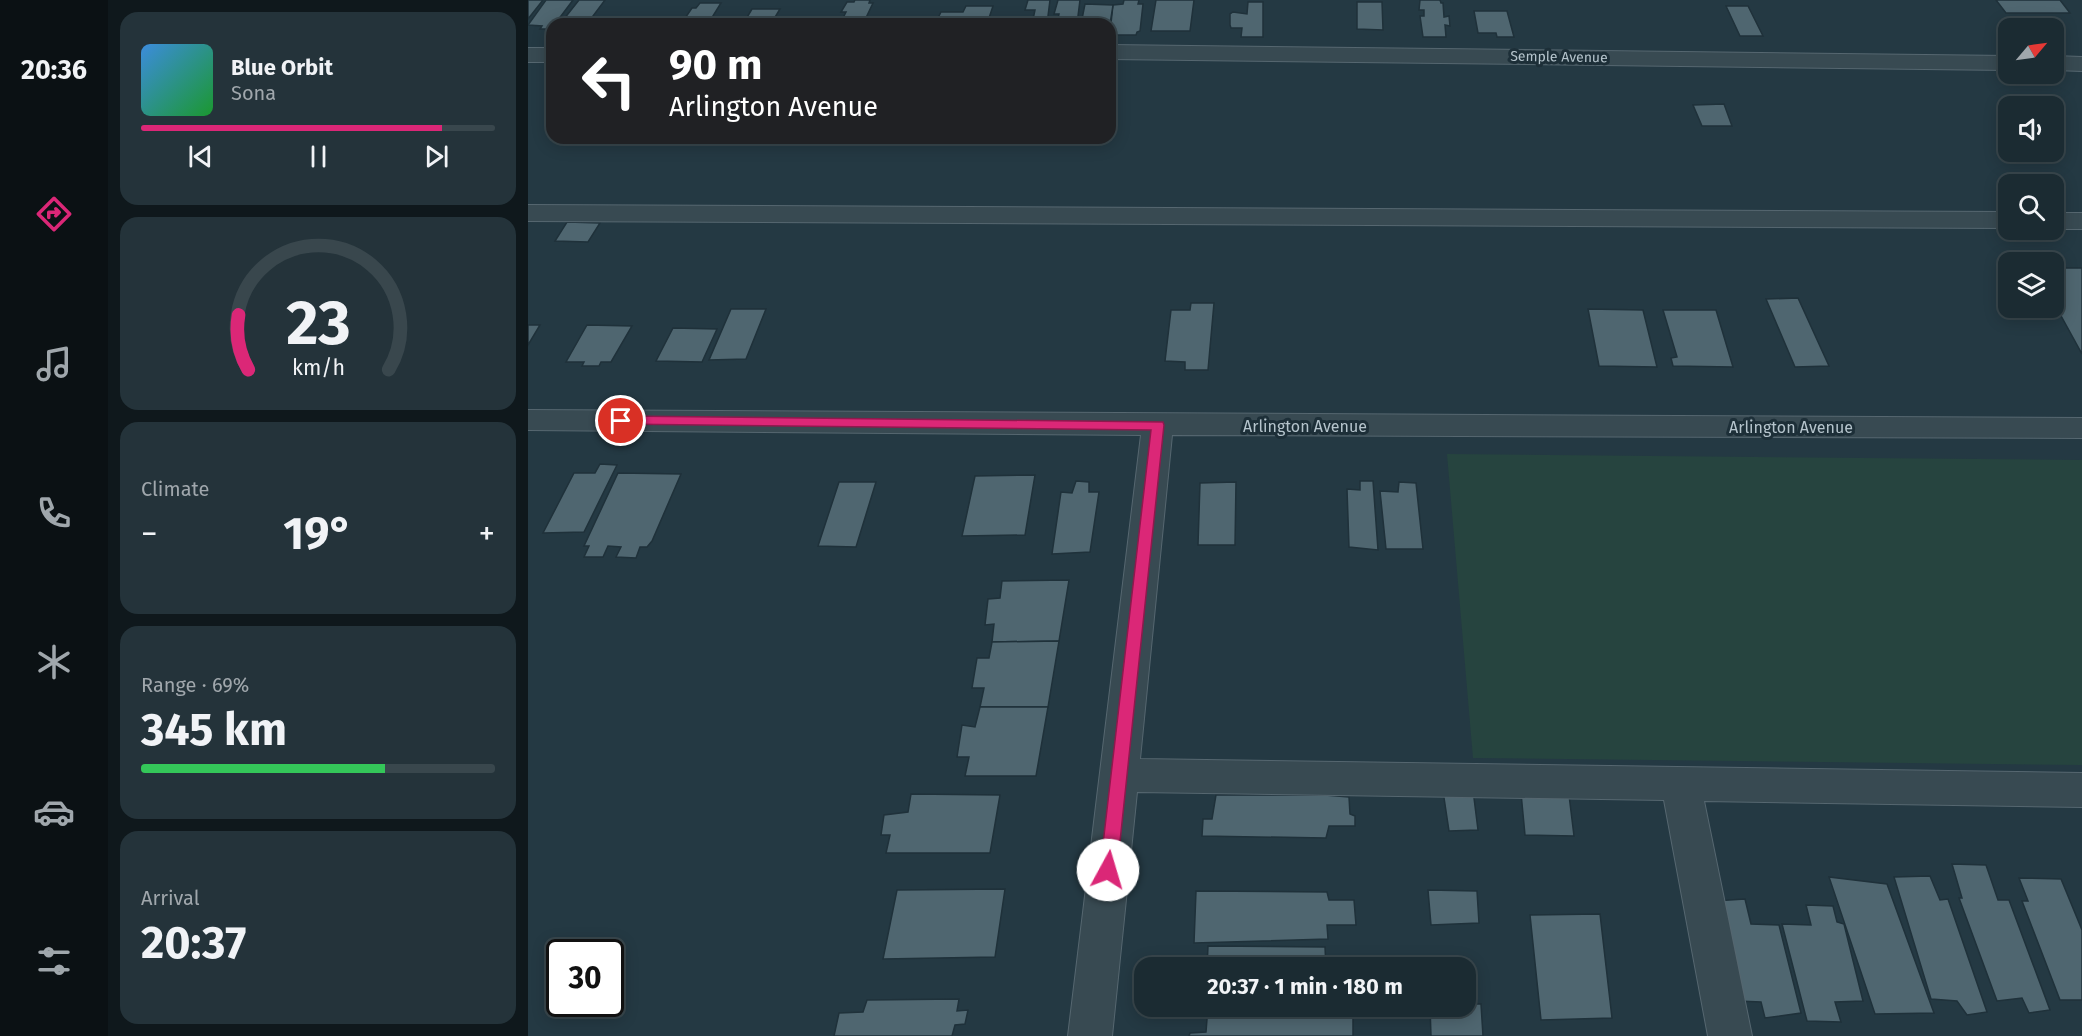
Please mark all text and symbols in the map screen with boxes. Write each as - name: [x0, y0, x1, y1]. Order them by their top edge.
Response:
- north arrow: [1998, 18, 2064, 84]
- map controls: [1998, 18, 2064, 318]
- text: 90 m: [669, 40, 763, 90]
- icon: left: [570, 42, 648, 120]
- street label: Semple Avenue: [1510, 48, 1608, 66]
- text: 20:36: [21, 54, 87, 86]
- text: Blue Orbit: [231, 54, 333, 81]
- text: Sona: [231, 81, 276, 105]
- text: Arlington Avenue: [669, 91, 878, 123]
- button: sound: [1998, 96, 2064, 162]
- icon: previous: [184, 140, 217, 173]
- icon: pause: [302, 140, 335, 173]
- icon: next: [420, 140, 453, 173]
- button: search: [1998, 174, 2064, 240]
- icon: directions: [33, 193, 75, 235]
- button: layers: [1998, 252, 2064, 318]
- text: 23: [286, 286, 350, 361]
- icon: music: [33, 343, 75, 385]
- text: km/h: [291, 356, 345, 382]
- pin: [595, 395, 646, 446]
- icon: arrive: [604, 404, 637, 437]
- street label: Arlington Avenue: [1243, 417, 1367, 436]
- street label: Arlington Avenue: [1729, 418, 1853, 437]
- text: Climate: [141, 477, 209, 501]
- icon: phone: [33, 492, 75, 534]
- text: 19°: [283, 507, 353, 561]
- text: −: [141, 514, 158, 554]
- text: +: [479, 514, 495, 554]
- icon: climate: [33, 641, 75, 683]
- text: Range · 69%: [141, 673, 249, 697]
- text: 345 km: [141, 703, 287, 757]
- icon: car: [33, 791, 75, 833]
- position arrow: [1076, 838, 1140, 902]
- text: Arrival: [141, 886, 200, 910]
- text: 20:37: [141, 916, 246, 970]
- speed limit sign: 30: [546, 939, 624, 1017]
- icon: filters: [33, 940, 75, 982]
- text: 20:37 · 1 min · 180 m: [1207, 973, 1403, 1000]

